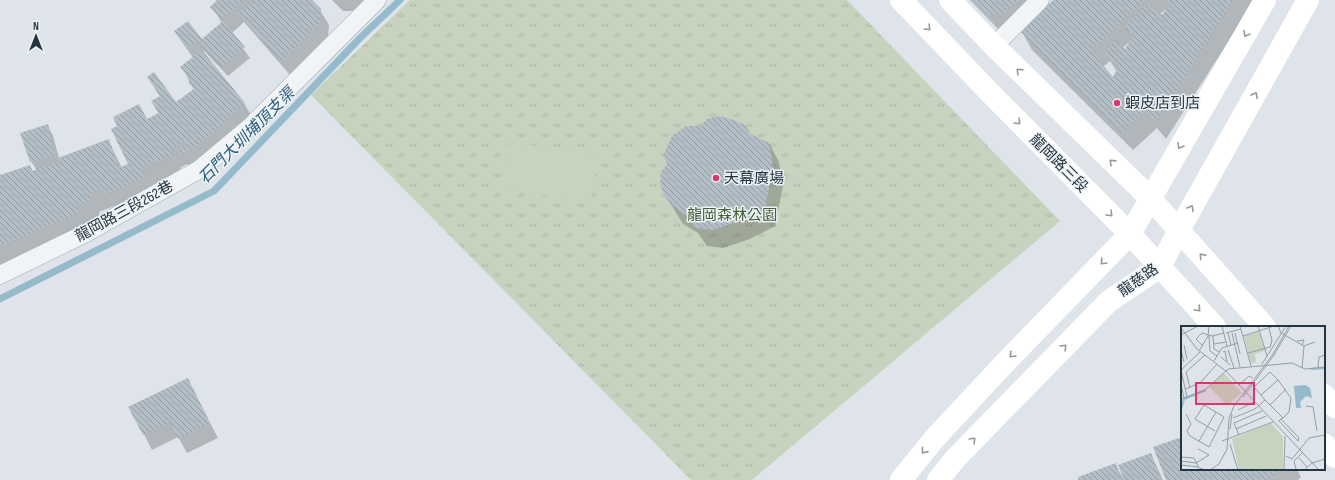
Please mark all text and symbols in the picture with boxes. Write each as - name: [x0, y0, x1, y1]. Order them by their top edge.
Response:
- north arrow: [16, 16, 56, 56]
- text: N: [33, 20, 39, 33]
- one-way arrow: [923, 23, 930, 31]
- one-way arrow: [1243, 30, 1250, 37]
- one-way arrow: [1016, 68, 1024, 76]
- water label: 石門大圳埔頂支渠: [195, 83, 300, 188]
- one-way arrow: [1251, 92, 1258, 99]
- place label: 蝦皮店到店: [1125, 94, 1200, 113]
- marker: 蝦皮店到店: [1112, 98, 1122, 108]
- one-way arrow: [1013, 117, 1021, 125]
- street label: 龍岡路三段: [1025, 130, 1092, 197]
- one-way arrow: [1178, 142, 1185, 149]
- one-way arrow: [1109, 159, 1117, 166]
- place label: 天幕廣場: [724, 169, 784, 188]
- marker: 天幕廣場: [711, 173, 721, 183]
- street label: 龍岡路三段262巷: [72, 177, 177, 246]
- one-way arrow: [1187, 205, 1194, 212]
- park label: 龍岡森林公園: [687, 206, 777, 225]
- one-way arrow: [1105, 209, 1113, 217]
- one-way arrow: [1199, 253, 1206, 260]
- one-way arrow: [1100, 257, 1108, 265]
- street label: 龍慈路: [1114, 260, 1162, 301]
- one-way arrow: [1194, 304, 1201, 312]
- inset map: [1181, 326, 1325, 470]
- one-way arrow: [1059, 344, 1067, 352]
- one-way arrow: [1009, 350, 1017, 358]
- one-way arrow: [968, 437, 976, 445]
- one-way arrow: [922, 446, 929, 454]

